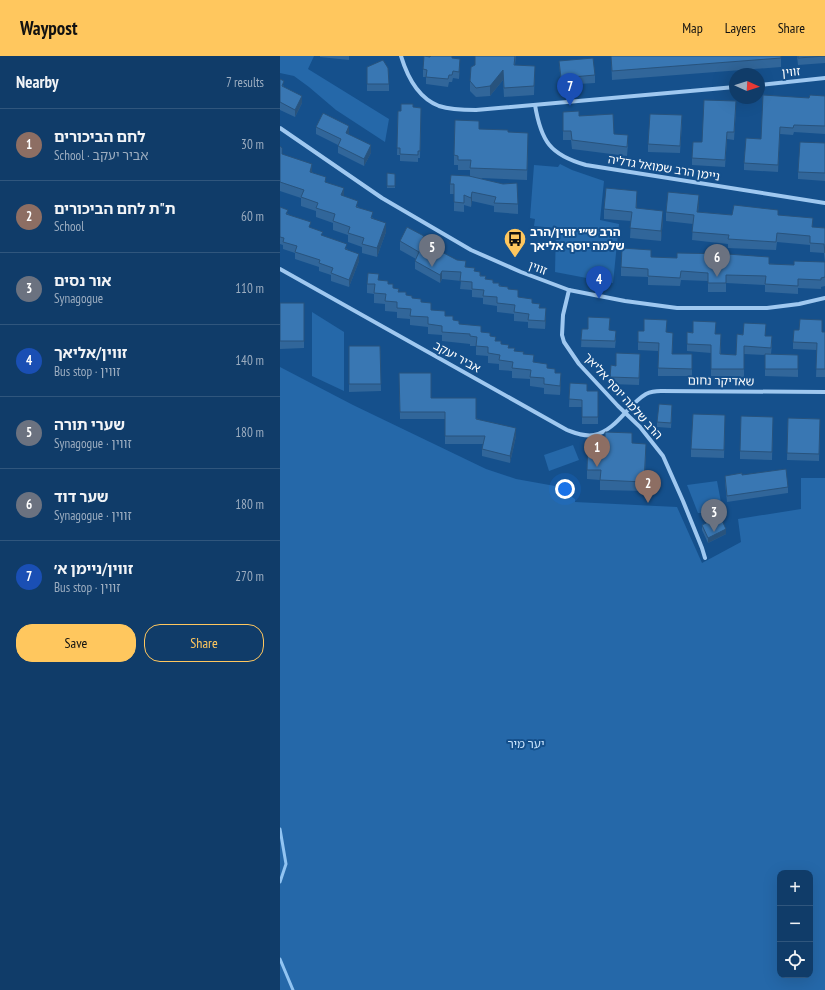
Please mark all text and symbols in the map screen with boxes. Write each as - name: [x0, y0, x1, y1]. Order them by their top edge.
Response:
- text: Waypost: [20, 16, 77, 40]
- text: Map: [682, 19, 703, 37]
- text: Layers: [725, 19, 756, 37]
- text: Share: [778, 19, 805, 37]
- street label: זווין: [781, 63, 801, 80]
- north arrow: [729, 68, 765, 104]
- text: Nearby: [16, 71, 59, 93]
- pin: 7: [557, 73, 583, 106]
- text: 7 results: [226, 74, 264, 91]
- text: לחם הביכורים: [54, 127, 146, 146]
- text: 1: [26, 136, 32, 153]
- text: 30 m: [241, 136, 264, 153]
- text: School · אביר יעקב: [54, 147, 148, 164]
- street label: ניימן הרב שמואל גדליה: [607, 151, 721, 184]
- text: ת"ת לחם הביכורים: [54, 199, 176, 218]
- text: 2: [26, 208, 32, 225]
- text: 60 m: [241, 208, 264, 225]
- text: School: [54, 218, 84, 235]
- place label: הרב ש״י זווין/הרב שלמה יוסף אליאך: [530, 224, 625, 253]
- bus stop icon: הרב ש״י זווין/הרב שלמה יוסף אליאך: [502, 226, 528, 259]
- pin: 5: [419, 234, 445, 267]
- pin: 6: [704, 244, 730, 277]
- street label: זווין: [527, 257, 550, 278]
- pin: 4: [586, 266, 612, 299]
- text: אור נסים: [54, 271, 111, 290]
- text: 3: [26, 280, 32, 297]
- text: 110 m: [235, 280, 264, 297]
- text: Synagogue: [54, 290, 103, 307]
- street label: אביר יעקב: [431, 337, 484, 376]
- text: זווין/אליאך: [54, 343, 127, 362]
- street label: הרב שלמה יוסף אליאך: [580, 349, 666, 442]
- text: 4: [26, 352, 32, 369]
- text: 140 m: [235, 352, 264, 369]
- text: Bus stop · זווין: [54, 363, 121, 380]
- street label: שאדיקר נחום: [687, 372, 755, 389]
- text: שערי תורה: [54, 415, 125, 434]
- text: 5: [26, 424, 32, 441]
- text: 180 m: [235, 424, 264, 441]
- pin: 1: [584, 434, 610, 467]
- text: Synagogue · זווין: [54, 435, 132, 452]
- pin: 2: [635, 470, 661, 503]
- your location: [555, 479, 575, 499]
- text: שער דוד: [54, 487, 109, 506]
- text: 6: [26, 496, 32, 513]
- text: 180 m: [235, 496, 264, 513]
- pin: 3: [701, 499, 727, 532]
- text: Synagogue · זווין: [54, 507, 132, 524]
- text: זווין/ניימן א׳: [54, 559, 133, 578]
- text: 7: [26, 568, 32, 585]
- text: 270 m: [235, 568, 264, 585]
- text: Bus stop · זווין: [54, 579, 121, 596]
- button: Save: [16, 624, 136, 662]
- button: Share: [144, 624, 264, 662]
- park label: יער מיר: [508, 736, 544, 751]
- map controls: [777, 870, 813, 978]
- button: +: [777, 870, 813, 906]
- button: −: [777, 906, 813, 942]
- button: locate: [777, 942, 813, 978]

